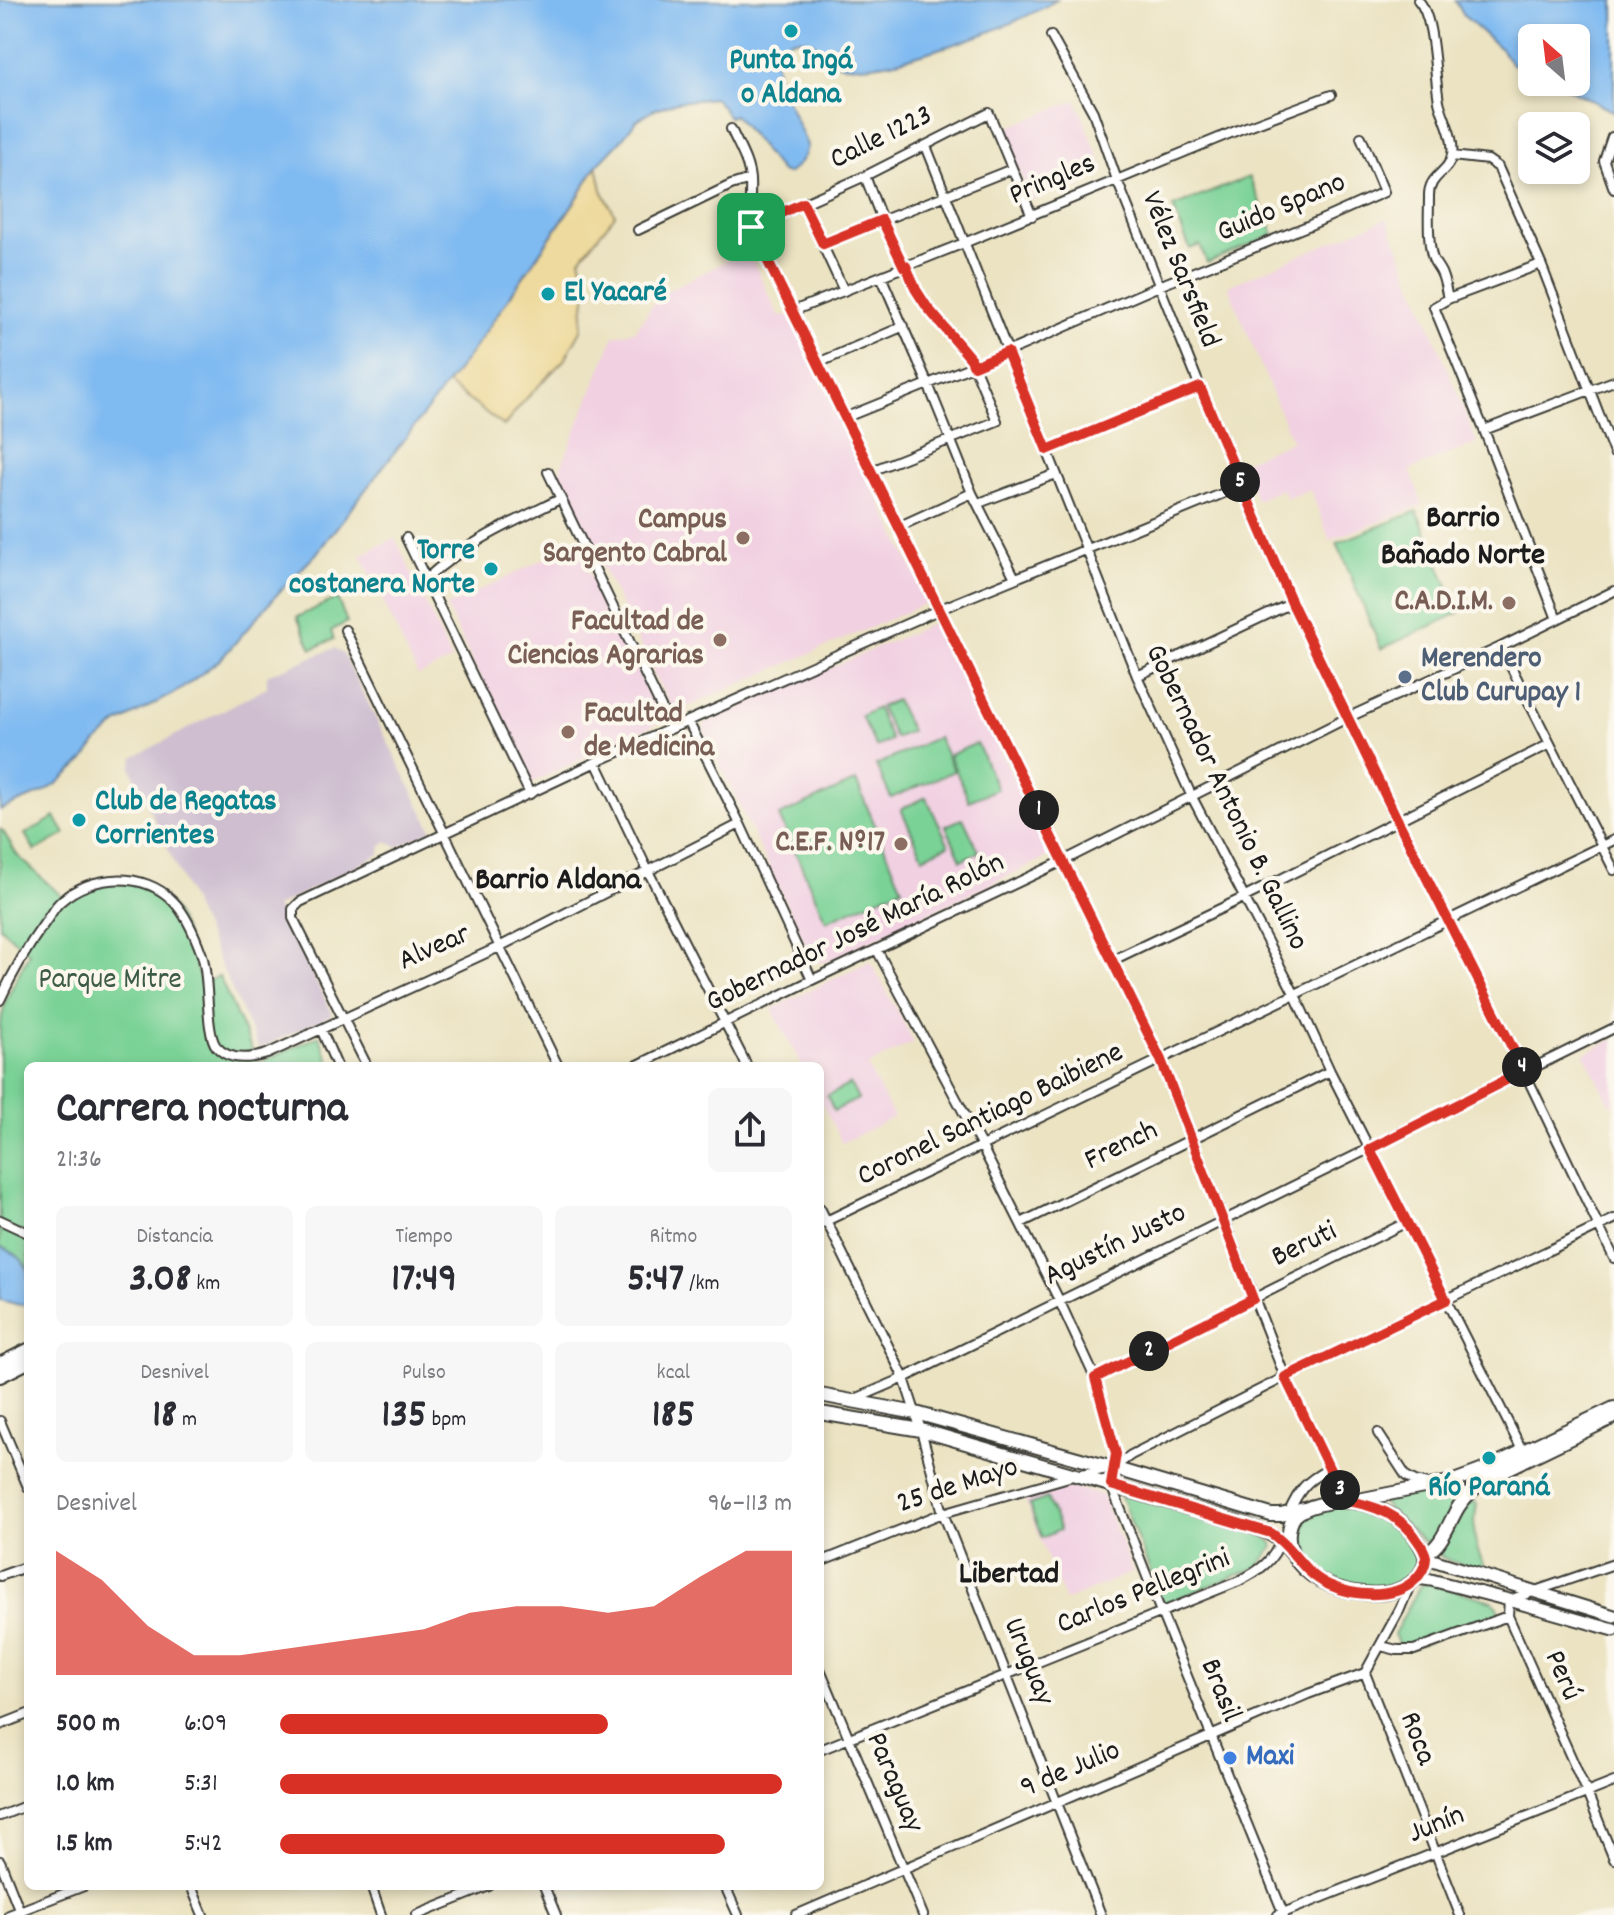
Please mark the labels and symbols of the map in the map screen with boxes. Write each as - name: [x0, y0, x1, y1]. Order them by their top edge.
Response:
- marker: Punta Ingá o Aldana: [782, 22, 800, 40]
- north arrow: [1518, 24, 1590, 96]
- place label: Punta Ingá o Aldana: [729, 41, 854, 118]
- street label: Calle 1223: [823, 96, 941, 182]
- street label: Pringles: [1003, 144, 1103, 218]
- street label: Guido Spano: [1211, 163, 1353, 255]
- street label: Vélez Sarsfield: [1128, 185, 1230, 355]
- pin: [717, 193, 785, 261]
- place label: El Yacaré: [564, 273, 667, 316]
- marker: El Yacaré: [539, 285, 557, 303]
- pin: 5: [1220, 462, 1260, 502]
- district label: Barrio Bañado Norte: [1381, 497, 1545, 580]
- place label: Campus Sargento Cabral: [543, 500, 728, 577]
- marker: Campus Sargento Cabral: [734, 529, 752, 547]
- place label: Torre costanera Norte: [289, 531, 475, 608]
- marker: Torre costanera Norte: [482, 560, 500, 578]
- place label: C.A.D.I.M.: [1395, 582, 1493, 625]
- marker: C.A.D.I.M.: [1500, 594, 1518, 612]
- place label: Facultad de Ciencias Agrarias: [507, 602, 704, 679]
- marker: Facultad de Ciencias Agrarias: [711, 631, 729, 649]
- street label: Gobernador Antonio B. Gallino: [1132, 638, 1318, 958]
- place label: Merendero Club Curupay 1: [1421, 639, 1581, 716]
- marker: Merendero Club Curupay 1: [1396, 668, 1414, 686]
- place label: Facultad de Medicina: [584, 694, 715, 771]
- marker: Facultad de Medicina: [559, 723, 577, 741]
- place label: Club de Regatas Corrientes: [95, 782, 277, 859]
- pin: 1: [1019, 790, 1059, 830]
- marker: Club de Regatas Corrientes: [70, 811, 88, 829]
- place label: C.E.F. Nº17: [775, 823, 885, 866]
- marker: C.E.F. Nº17: [892, 835, 910, 853]
- street label: Gobernador José María Rolón: [699, 843, 1013, 1025]
- district label: Barrio Aldana: [475, 859, 642, 905]
- street label: Alvear: [392, 914, 478, 984]
- park label: Parque Mitre: [38, 960, 182, 1003]
- street label: Coronel Santiago Baibiene: [851, 1033, 1131, 1199]
- pin: 4: [1502, 1047, 1542, 1087]
- street label: French: [1078, 1111, 1166, 1183]
- street label: Agustín Justo: [1038, 1193, 1194, 1299]
- street label: Beruti: [1265, 1212, 1345, 1280]
- pin: 2: [1129, 1331, 1169, 1371]
- street label: 25 de Mayo: [892, 1447, 1024, 1527]
- marker: Río Paraná: [1480, 1449, 1498, 1467]
- place label: Río Paraná: [1428, 1468, 1551, 1511]
- pin: 3: [1320, 1470, 1360, 1510]
- street label: Carlos Pellegrini: [1051, 1539, 1237, 1647]
- district label: Libertad: [959, 1553, 1059, 1599]
- street label: Uruguay: [990, 1612, 1064, 1713]
- street label: Perú: [1531, 1644, 1591, 1708]
- street label: Brasil: [1187, 1653, 1251, 1729]
- street label: Roca: [1386, 1706, 1446, 1773]
- street label: Paraguay: [853, 1726, 934, 1841]
- street label: 9 de Julio: [1014, 1731, 1128, 1811]
- place label: Maxi: [1246, 1737, 1295, 1780]
- marker: Maxi: [1221, 1749, 1239, 1767]
- street label: Junín: [1402, 1795, 1472, 1857]

